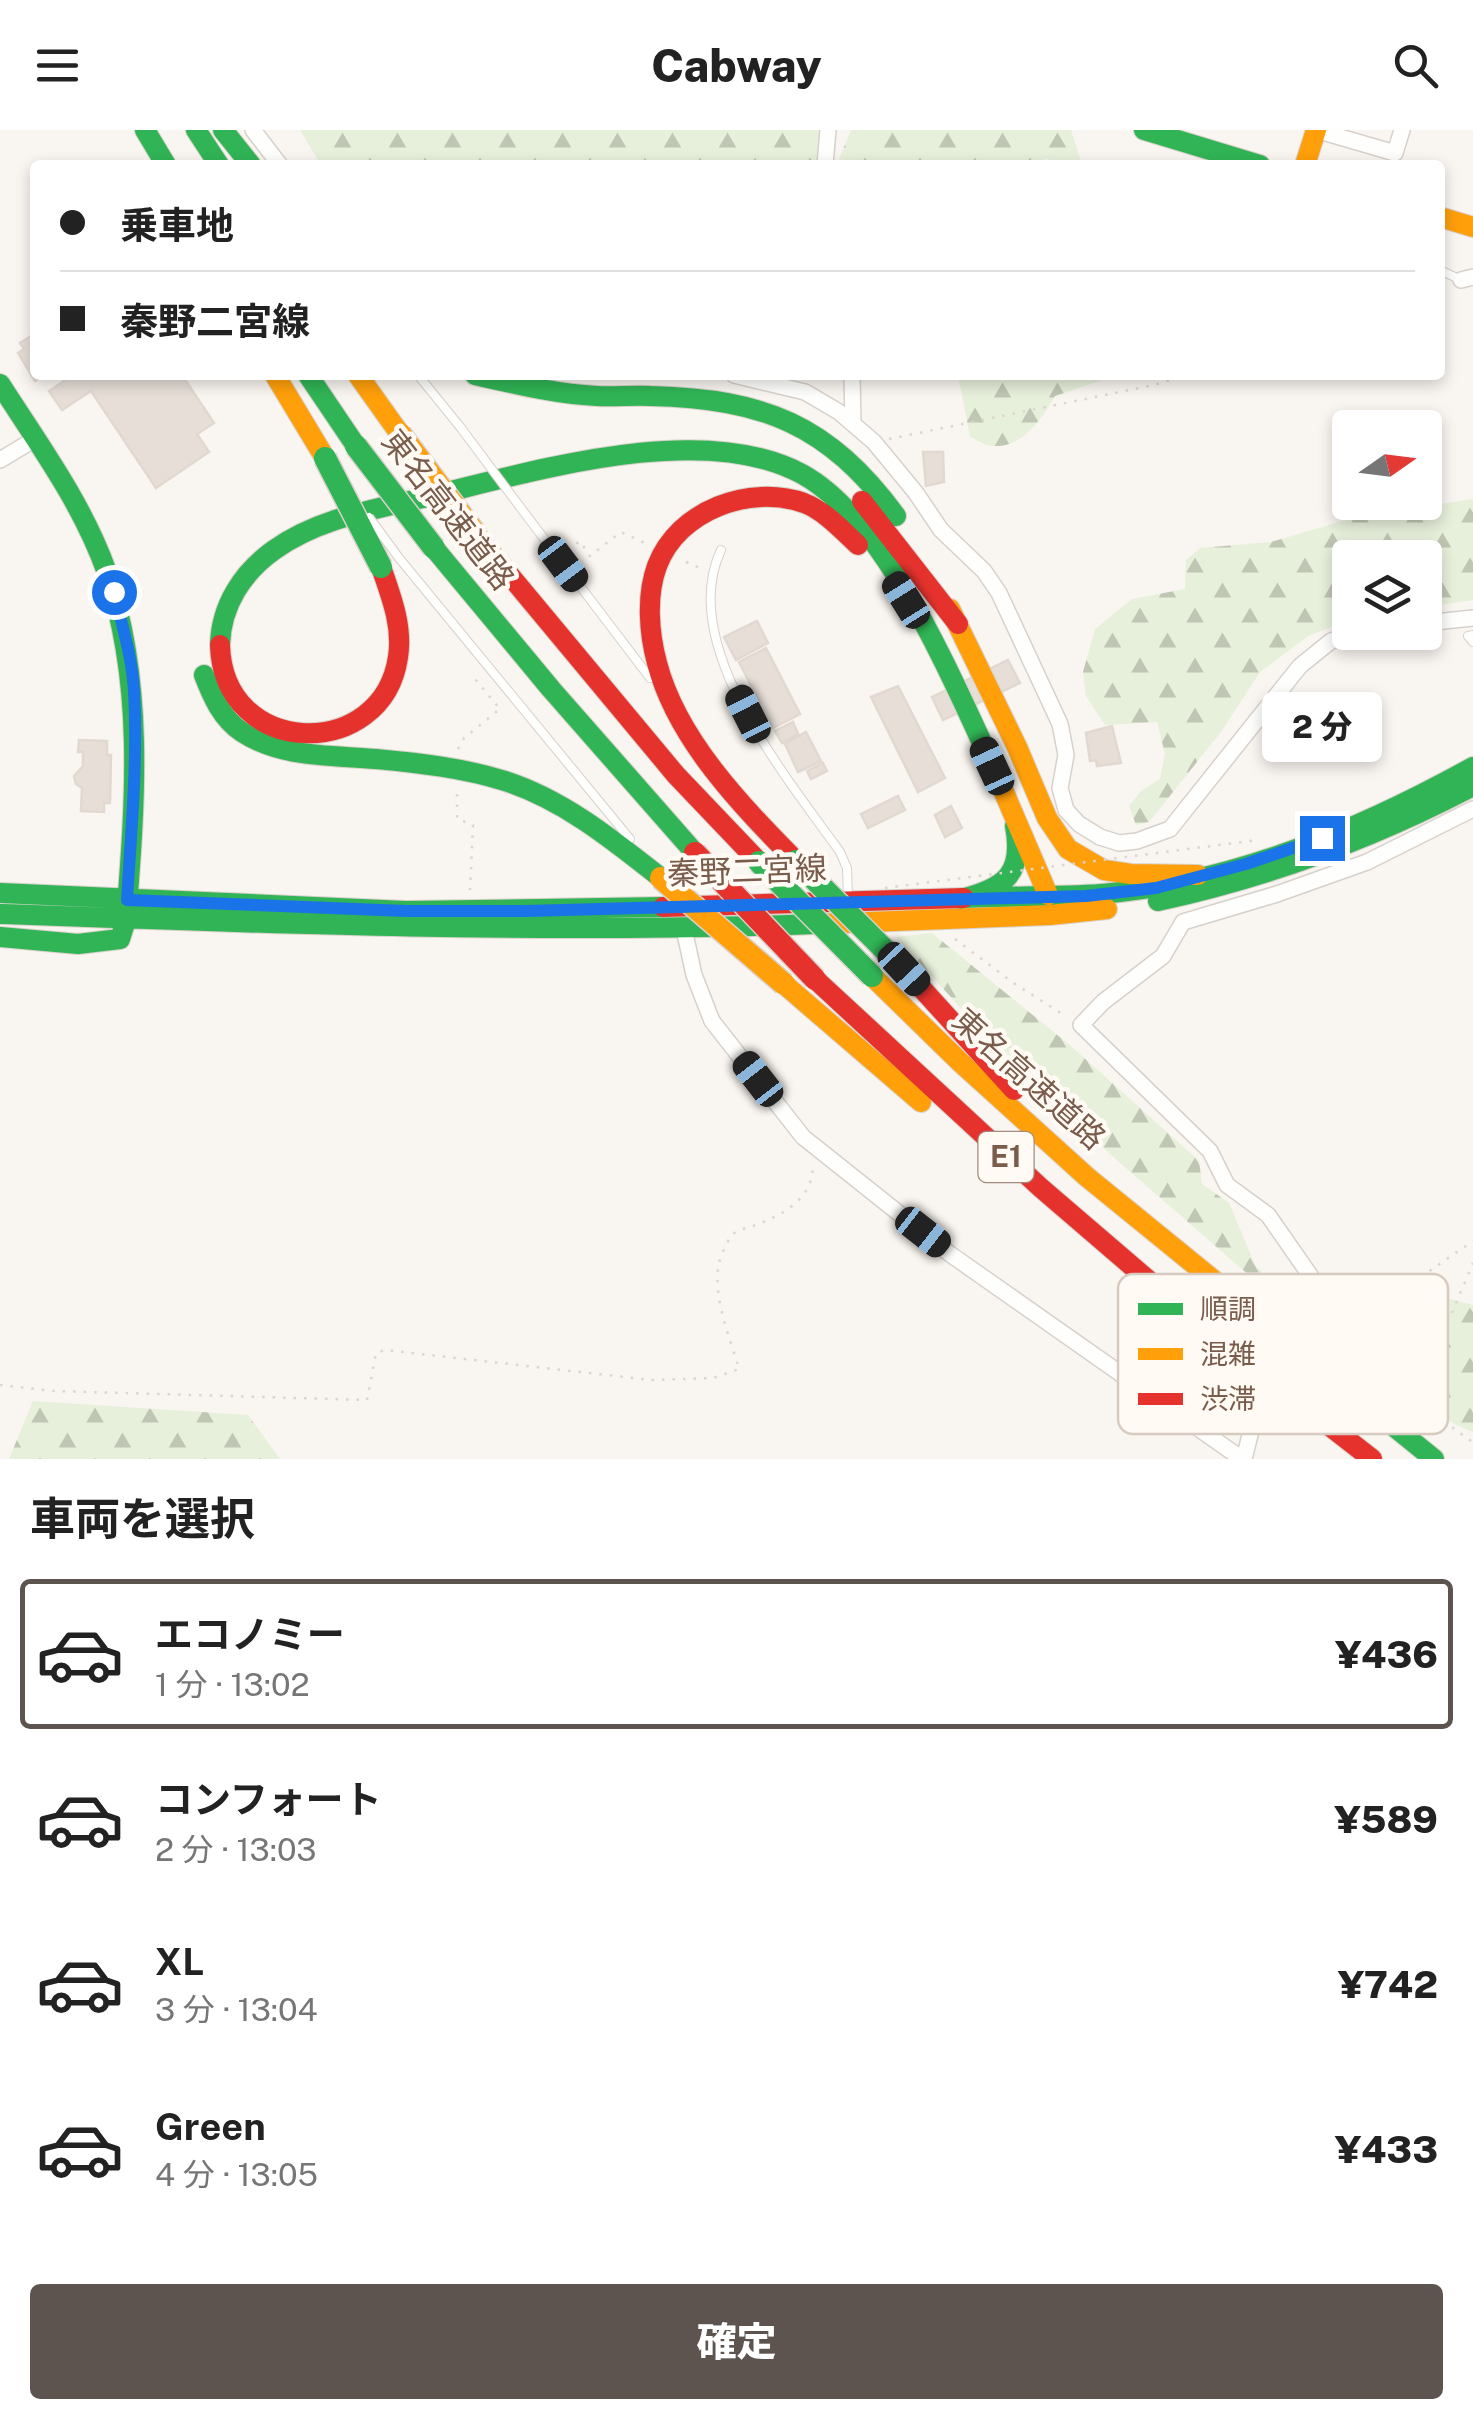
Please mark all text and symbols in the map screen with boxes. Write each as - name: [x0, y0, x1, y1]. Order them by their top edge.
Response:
- icon: menu: [30, 38, 85, 93]
- icon: search: [1388, 38, 1443, 93]
- text: Cabway: [651, 39, 822, 92]
- text: 乗車地: [120, 203, 234, 248]
- text: 秦野二宮線: [120, 299, 310, 344]
- north arrow: [1332, 410, 1442, 520]
- map controls: [1332, 410, 1442, 650]
- street label: 東名高速道路: [375, 423, 522, 597]
- car: [533, 531, 593, 597]
- button: layers: [1332, 540, 1442, 650]
- car: [877, 567, 935, 633]
- route start: [92, 570, 137, 615]
- car: [721, 680, 775, 748]
- callout: 2 分: [1262, 693, 1382, 763]
- text: 2 分: [1292, 708, 1352, 745]
- car: [966, 732, 1018, 800]
- route end: [1300, 816, 1345, 861]
- street label: 秦野二宮線: [666, 849, 828, 892]
- car: [873, 937, 935, 1001]
- street label: 東名高速道路: [946, 1001, 1113, 1157]
- car: [728, 1046, 788, 1112]
- road number: E1: [978, 1132, 1034, 1182]
- car: [890, 1202, 956, 1262]
- legend: [1118, 1274, 1448, 1434]
- text: 順調: [1200, 1292, 1256, 1325]
- text: 混雑: [1200, 1337, 1256, 1370]
- text: 渋滞: [1200, 1382, 1256, 1415]
- text: 車両を選択: [30, 1492, 255, 1545]
- icon: car: [35, 1609, 125, 1699]
- text: エコノミー: [155, 1612, 345, 1657]
- text: ¥436: [1335, 1632, 1438, 1677]
- text: 1 分 · 13:02: [155, 1666, 310, 1703]
- icon: car: [35, 1774, 125, 1864]
- text: コンフォート: [155, 1777, 382, 1822]
- text: ¥589: [1334, 1797, 1438, 1842]
- text: 2 分 · 13:03: [155, 1831, 316, 1868]
- icon: car: [35, 1939, 125, 2029]
- text: XL: [155, 1939, 204, 1984]
- text: ¥742: [1338, 1962, 1438, 2007]
- text: 3 分 · 13:04: [155, 1991, 318, 2028]
- icon: car: [35, 2104, 125, 2194]
- text: Green: [155, 2104, 266, 2149]
- text: ¥433: [1335, 2127, 1438, 2172]
- text: 4 分 · 13:05: [155, 2156, 318, 2193]
- button: 確定: [30, 2284, 1443, 2399]

